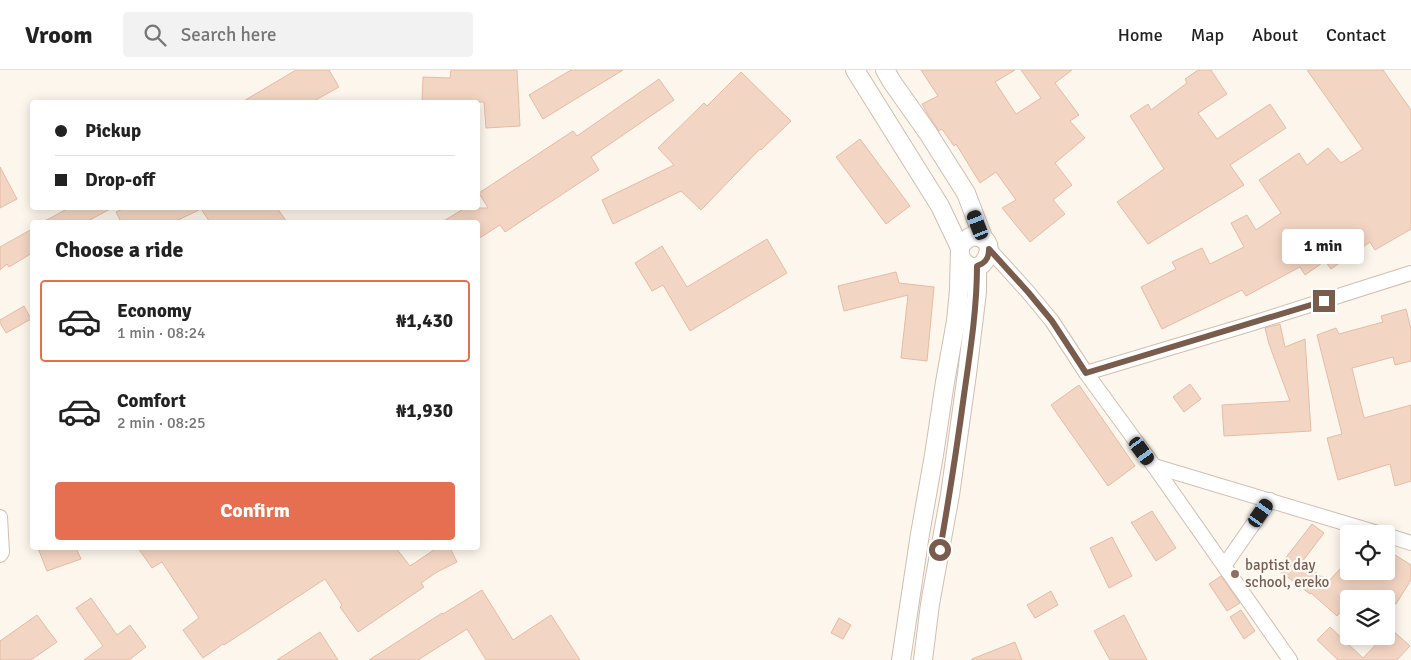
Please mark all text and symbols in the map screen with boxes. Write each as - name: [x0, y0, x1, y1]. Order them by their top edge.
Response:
- search box: [123, 12, 473, 57]
- text: Vroom: [25, 20, 93, 50]
- icon: search: [141, 21, 169, 49]
- text: Search here: [181, 23, 276, 47]
- text: Home: [1118, 24, 1163, 46]
- text: Map: [1191, 24, 1224, 46]
- text: About: [1252, 24, 1298, 46]
- text: Contact: [1326, 24, 1386, 46]
- text: Pickup: [85, 119, 141, 143]
- text: Drop-off: [85, 168, 155, 192]
- car: [965, 208, 990, 242]
- callout: 1 min: [1283, 228, 1365, 264]
- text: Choose a ride: [55, 236, 183, 263]
- text: 1 min: [1304, 236, 1342, 256]
- route end: [1313, 290, 1335, 312]
- icon: car: [57, 299, 102, 344]
- text: Economy: [117, 299, 191, 323]
- text: ₦1,430: [396, 309, 453, 333]
- text: 1 min · 08:24: [117, 323, 206, 343]
- icon: car: [57, 389, 102, 434]
- text: Comfort: [117, 389, 186, 413]
- text: ₦1,930: [396, 399, 453, 423]
- text: 2 min · 08:25: [117, 413, 206, 433]
- car: [1127, 434, 1156, 468]
- button: Confirm: [55, 482, 455, 540]
- car: [1246, 496, 1275, 530]
- map controls: [1340, 525, 1395, 645]
- button: locate: [1340, 525, 1395, 580]
- route start: [929, 539, 951, 561]
- place label: baptist day school, ereko: [1245, 556, 1330, 591]
- marker: baptist day school, ereko: [1229, 568, 1241, 580]
- button: layers: [1340, 590, 1395, 645]

